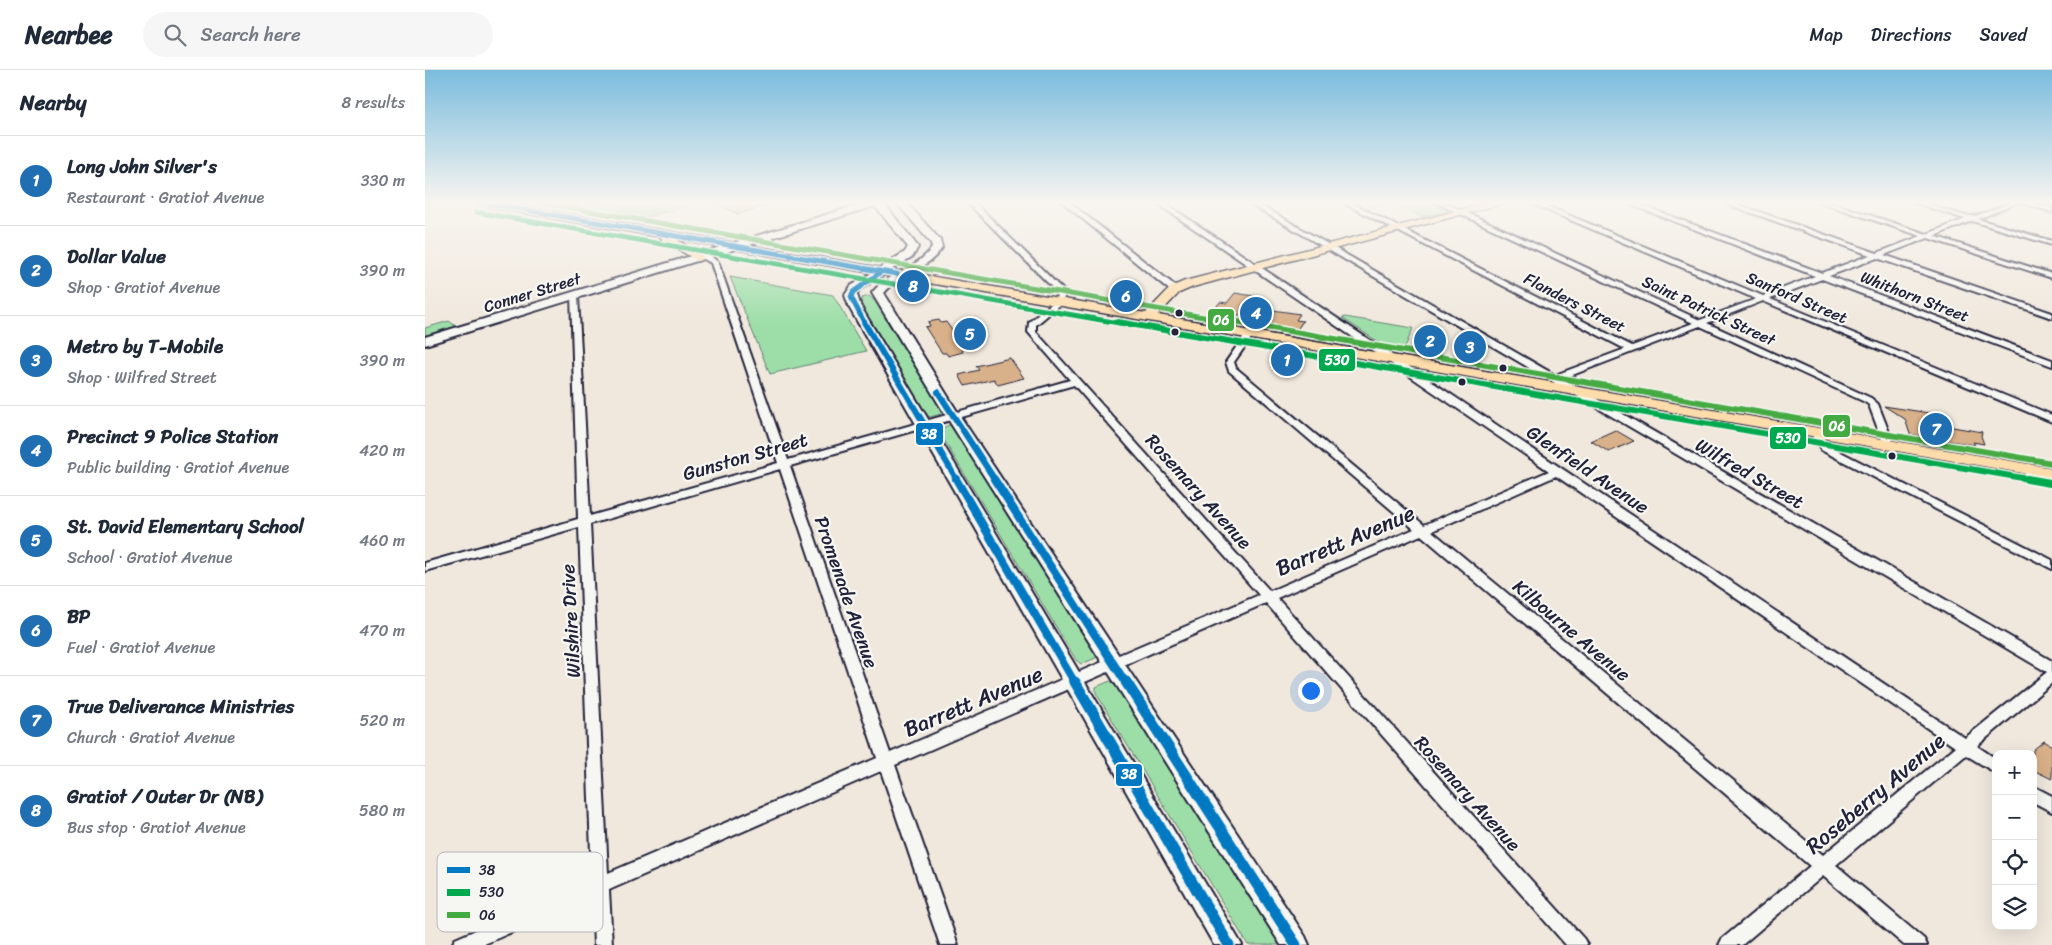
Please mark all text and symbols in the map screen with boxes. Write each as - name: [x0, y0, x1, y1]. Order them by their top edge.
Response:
- search box: [143, 12, 493, 57]
- text: Nearbee: [25, 14, 113, 56]
- text: Search here: [201, 18, 301, 51]
- text: Map: [1810, 19, 1843, 51]
- text: Directions: [1871, 19, 1952, 51]
- text: Saved: [1980, 19, 2027, 51]
- icon: search: [161, 21, 189, 49]
- text: Nearby: [20, 84, 86, 122]
- text: 8 results: [342, 88, 405, 117]
- text: Long John Silver's: [67, 150, 217, 183]
- text: 1: [33, 166, 39, 195]
- text: 330 m: [361, 166, 405, 195]
- text: Restaurant · Gratiot Avenue: [67, 183, 264, 212]
- text: Dollar Value: [67, 240, 166, 273]
- text: 2: [31, 256, 41, 285]
- text: 390 m: [360, 256, 405, 285]
- street label: Whithorn Street: [1856, 262, 1973, 331]
- street label: Sanford Street: [1741, 263, 1852, 332]
- street label: Conner Street: [480, 264, 585, 321]
- street label: Flanders Street: [1519, 264, 1631, 341]
- pin: 8: [897, 267, 929, 305]
- street label: Saint Patrick Street: [1637, 267, 1781, 354]
- text: Shop · Gratiot Avenue: [67, 273, 220, 302]
- pin: 6: [1110, 277, 1142, 315]
- pin: 4: [1240, 294, 1272, 332]
- unlabelled marker: [1174, 308, 1184, 318]
- line badge: 06: [1207, 308, 1235, 332]
- text: 06: [1213, 308, 1229, 333]
- pin: 5: [954, 315, 986, 353]
- pin: 2: [1414, 322, 1446, 360]
- unlabelled marker: [1170, 327, 1180, 337]
- pin: 3: [1454, 328, 1486, 366]
- text: Metro by T-Mobile: [67, 330, 223, 363]
- pin: 1: [1271, 341, 1303, 379]
- text: 3: [32, 346, 40, 375]
- text: 390 m: [360, 346, 405, 375]
- line badge: 530: [1318, 348, 1356, 372]
- text: 530: [1324, 348, 1350, 373]
- text: Shop · Wilfred Street: [67, 363, 217, 392]
- unlabelled marker: [1498, 363, 1508, 373]
- unlabelled marker: [1457, 377, 1467, 387]
- pin: 7: [1920, 410, 1952, 448]
- line badge: 06: [1822, 414, 1851, 438]
- text: 06: [1829, 414, 1845, 439]
- street label: Glenfield Avenue: [1520, 416, 1656, 523]
- text: Precinct 9 Police Station: [67, 420, 278, 453]
- line badge: 38: [915, 422, 944, 446]
- text: 38: [920, 422, 938, 447]
- street label: Gunston Street: [679, 423, 812, 490]
- street label: Rosemary Avenue: [1137, 426, 1260, 557]
- line badge: 530: [1769, 426, 1807, 450]
- text: 530: [1775, 426, 1801, 451]
- street label: Wilfred Street: [1689, 429, 1811, 518]
- text: 4: [31, 436, 41, 465]
- text: 420 m: [359, 436, 405, 465]
- unlabelled marker: [1887, 451, 1897, 461]
- text: Public building · Gratiot Avenue: [67, 453, 289, 482]
- street label: Barrett Avenue: [1269, 494, 1421, 587]
- text: St. David Elementary School: [67, 510, 304, 543]
- street label: Promenade Avenue: [805, 512, 888, 673]
- text: 5: [31, 526, 41, 555]
- text: 460 m: [359, 526, 405, 555]
- text: School · Gratiot Avenue: [67, 543, 232, 572]
- street label: Wilshire Drive: [551, 563, 590, 679]
- street label: Kilbourne Avenue: [1505, 571, 1638, 690]
- text: BP: [67, 600, 90, 633]
- text: 6: [31, 616, 41, 645]
- text: 470 m: [359, 616, 405, 645]
- text: Fuel · Gratiot Avenue: [67, 633, 215, 662]
- street label: Barrett Avenue: [897, 655, 1049, 748]
- your location: [1298, 678, 1324, 704]
- text: True Deliverance Ministries: [67, 690, 294, 723]
- text: 7: [31, 706, 41, 735]
- text: 520 m: [359, 706, 405, 735]
- street label: Roseberry Avenue: [1796, 722, 1955, 864]
- text: Church · Gratiot Avenue: [67, 723, 235, 752]
- street label: Rosemary Avenue: [1406, 728, 1529, 859]
- map controls: [1992, 750, 2037, 930]
- button: +: [1992, 750, 2037, 795]
- text: 38: [1120, 762, 1138, 787]
- line badge: 38: [1115, 763, 1143, 787]
- text: Gratiot / Outer Dr (NB): [67, 780, 262, 813]
- button: −: [1992, 795, 2037, 840]
- text: 8: [31, 796, 41, 825]
- text: 580 m: [359, 796, 405, 825]
- text: Bus stop · Gratiot Avenue: [67, 813, 246, 842]
- button: locate: [1992, 840, 2037, 885]
- legend: [437, 852, 603, 932]
- text: 38: [479, 858, 496, 883]
- text: 530: [479, 880, 504, 905]
- button: layers: [1992, 885, 2037, 930]
- text: 06: [479, 903, 496, 928]

